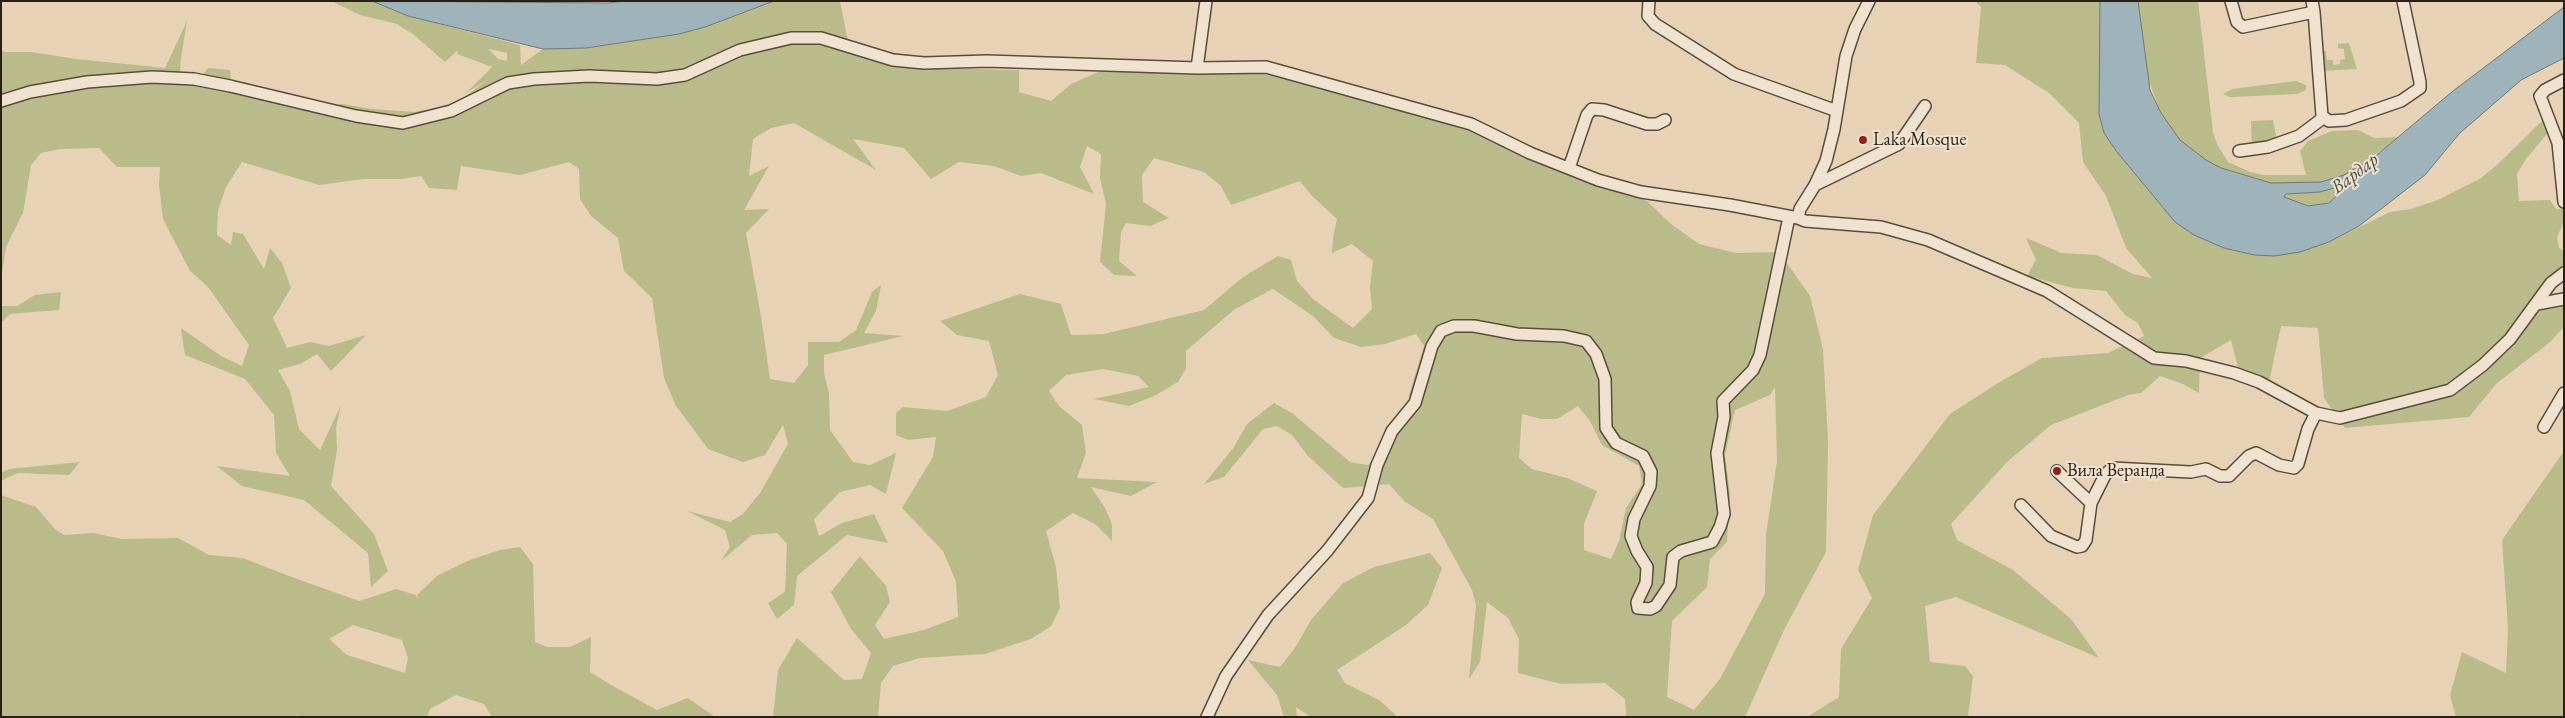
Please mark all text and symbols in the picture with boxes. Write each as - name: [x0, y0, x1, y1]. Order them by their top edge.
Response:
- place label: Laka Mosque: [1873, 129, 1966, 151]
- marker: Laka Mosque: [1857, 134, 1869, 146]
- water label: Вардар: [2327, 149, 2383, 199]
- place label: Вила Веранда: [2067, 460, 2165, 482]
- marker: Вила Веранда: [2051, 465, 2063, 477]

